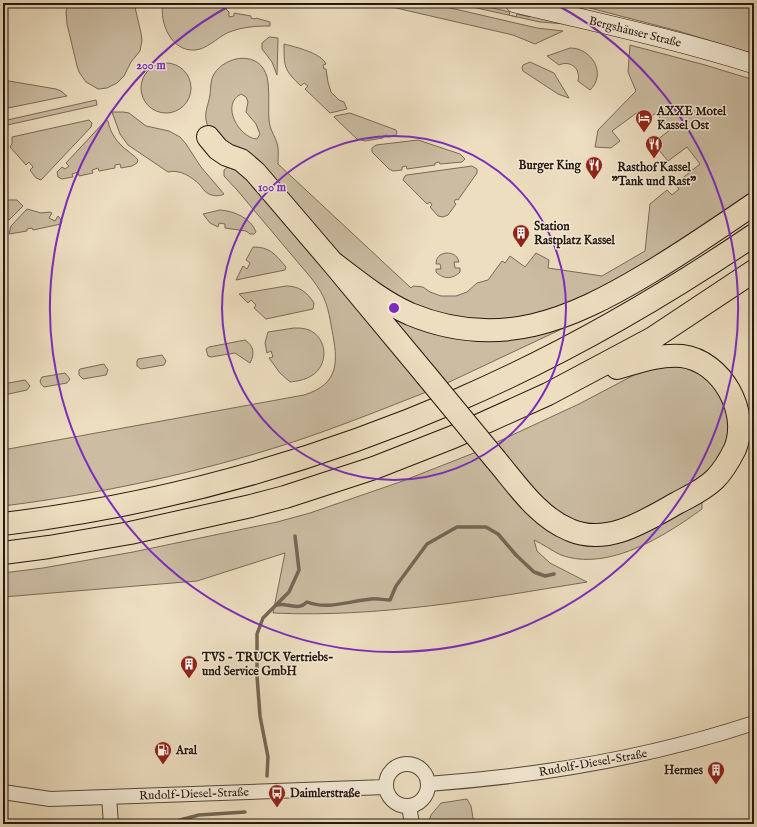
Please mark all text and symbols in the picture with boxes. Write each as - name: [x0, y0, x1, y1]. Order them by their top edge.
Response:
- street label: Bergshäuser Straße: [587, 13, 683, 51]
- text: 200 m: [136, 58, 166, 73]
- place label: AXXE Motel Kassel Ost: [656, 104, 727, 133]
- hotel icon: AXXE Motel Kassel Ost: [634, 108, 654, 133]
- restaurant icon: Rasthof Kassel "Tank und Rast": [644, 134, 664, 159]
- restaurant icon: Burger King: [584, 155, 604, 180]
- place label: Burger King: [519, 158, 581, 174]
- place label: Rasthof Kassel "Tank und Rast": [612, 160, 696, 189]
- text: 100 m: [258, 180, 287, 195]
- place label: Station Rastplatz Kassel: [534, 219, 616, 249]
- building icon: Station Rastplatz Kassel: [511, 223, 531, 248]
- centre of rings: [387, 301, 401, 315]
- place label: TVS - TRUCK Vertriebs- und Service GmbH: [201, 650, 334, 679]
- building icon: TVS - TRUCK Vertriebs- und Service GmbH: [179, 654, 199, 679]
- fuel station icon: Aral: [153, 740, 173, 765]
- place label: Aral: [175, 743, 198, 758]
- street label: Rudolf-Diesel-Straße: [538, 746, 649, 780]
- building icon: Hermes: [706, 760, 726, 785]
- place label: Hermes: [664, 763, 704, 778]
- bus stop icon: Daimlerstraße: [267, 783, 287, 808]
- street label: Rudolf-Diesel-Straße: [139, 785, 250, 803]
- place label: Daimlerstraße: [290, 786, 361, 801]

